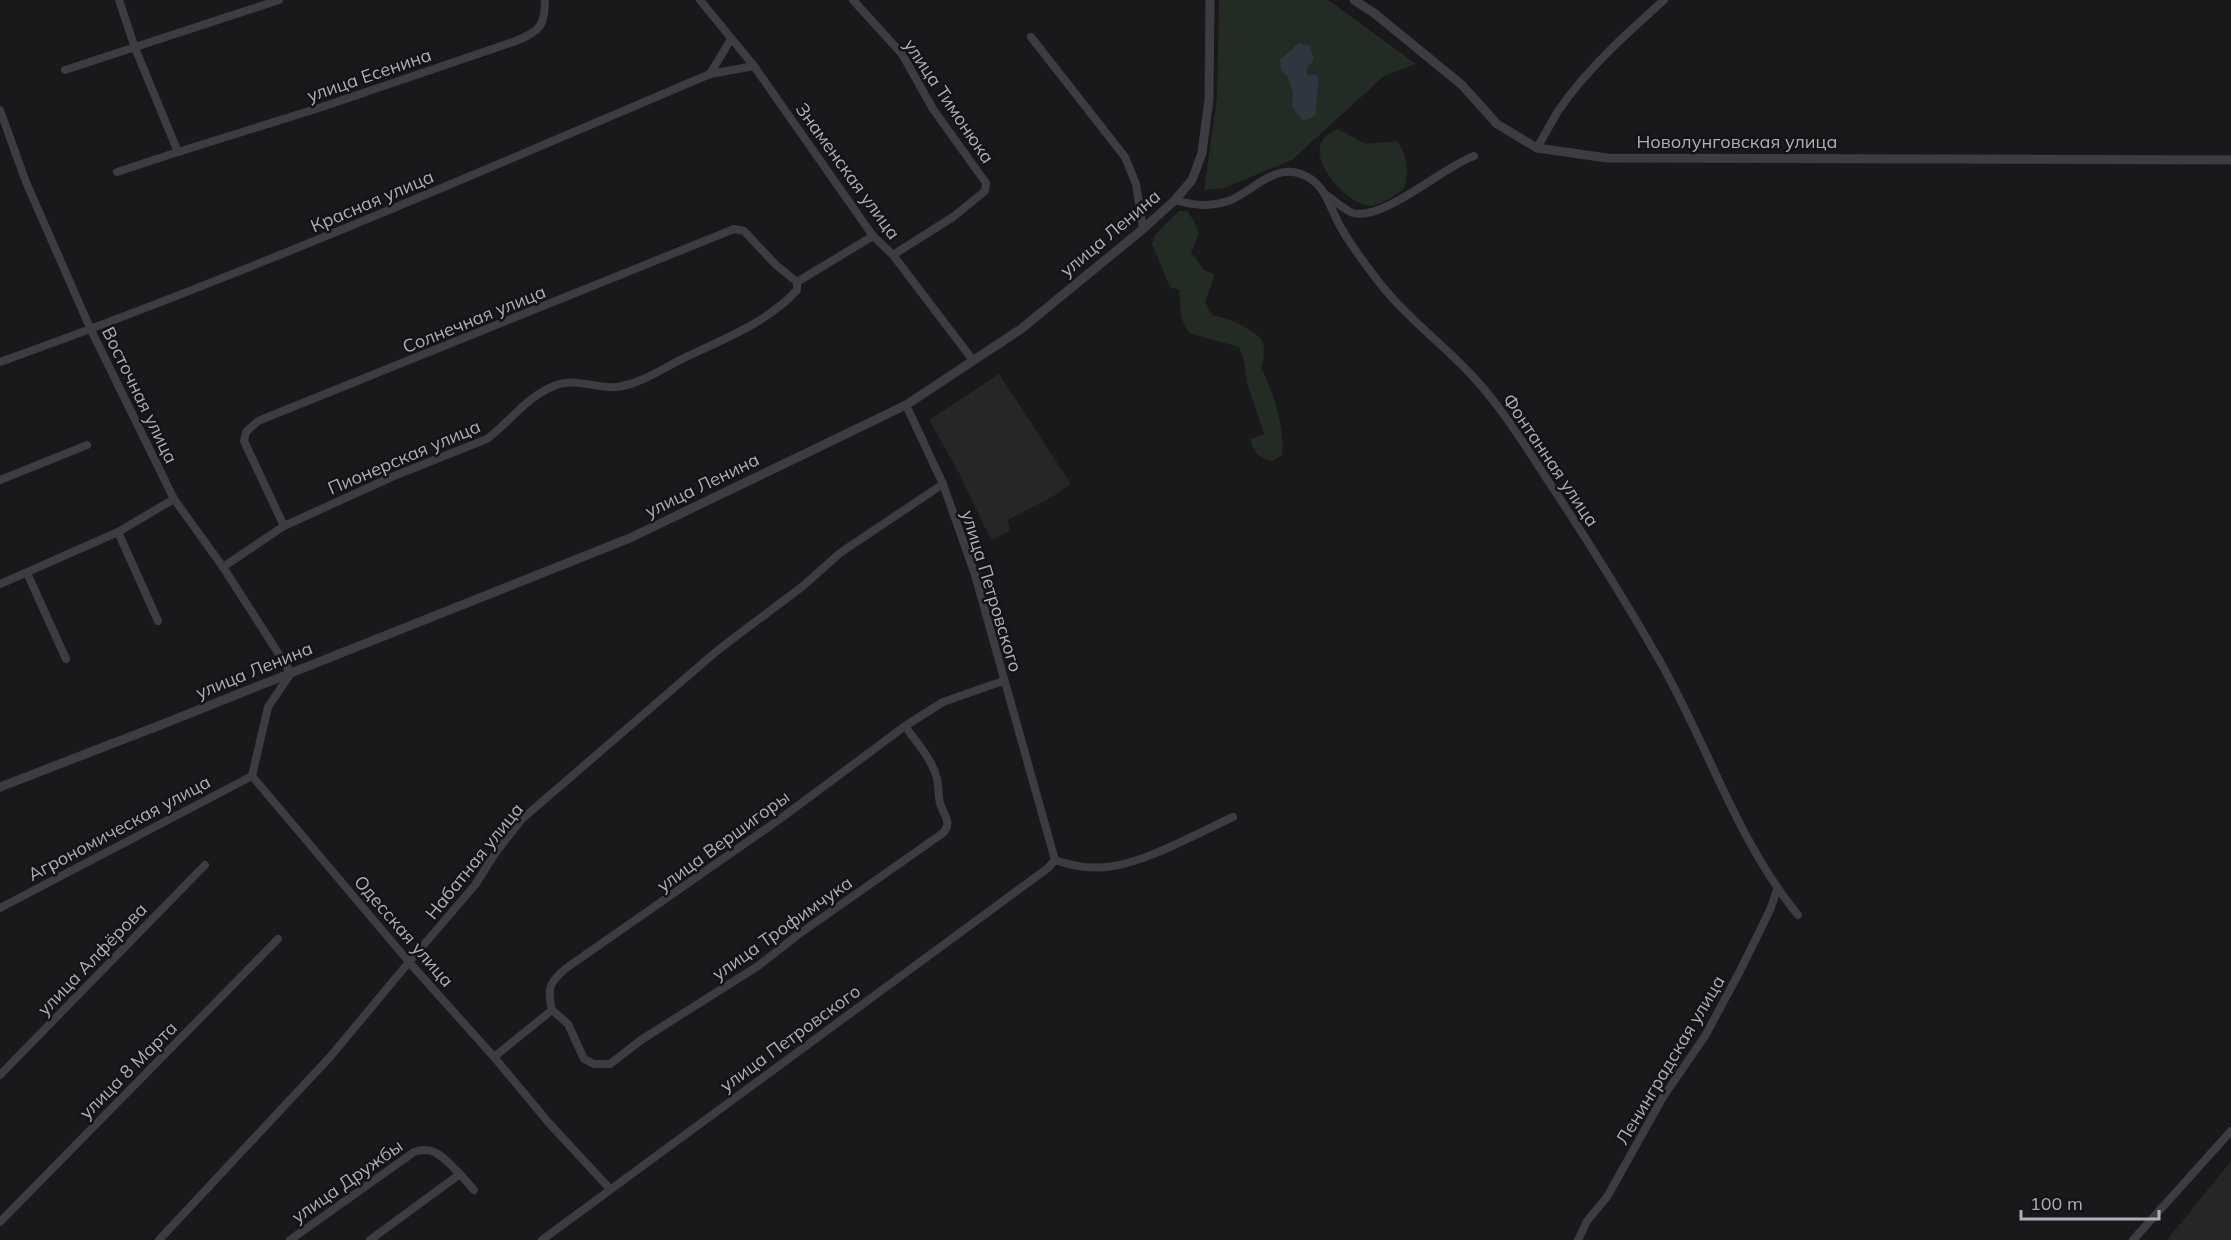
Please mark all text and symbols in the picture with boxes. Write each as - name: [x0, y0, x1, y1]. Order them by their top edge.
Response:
- street label: улица Тимонюка: [899, 34, 999, 168]
- street label: улица Есенина: [304, 43, 434, 107]
- street label: Знаменская улица: [791, 98, 905, 244]
- street label: Новолунговская улица: [1637, 130, 1837, 153]
- street label: Красная улица: [307, 165, 437, 237]
- street label: улица Ленина: [1055, 184, 1165, 282]
- street label: Солнечная улица: [399, 280, 549, 358]
- street label: Восточная улица: [97, 323, 183, 467]
- street label: Фонтанная улица: [1498, 389, 1604, 531]
- street label: Пионерская улица: [324, 414, 484, 500]
- street label: улица Ленина: [641, 447, 763, 523]
- street label: улица Петровского: [956, 507, 1028, 675]
- street label: улица Ленина: [192, 636, 316, 704]
- street label: Агрономическая улица: [24, 770, 214, 886]
- street label: улица Вершигоры: [652, 785, 794, 897]
- street label: Набатная улица: [420, 798, 528, 924]
- street label: Одесская улица: [349, 870, 459, 992]
- street label: улица Трофимчука: [707, 871, 857, 985]
- street label: улица Алфёрова: [32, 898, 152, 1020]
- street label: Ленинградская улица: [1610, 971, 1730, 1149]
- street label: улица Петровского: [715, 979, 865, 1097]
- street label: улица 8 Марта: [74, 1016, 182, 1124]
- street label: улица Дружбы: [287, 1134, 407, 1228]
- scale bar: [2021, 1183, 2159, 1221]
- text: 100 m: [2030, 1192, 2083, 1215]

